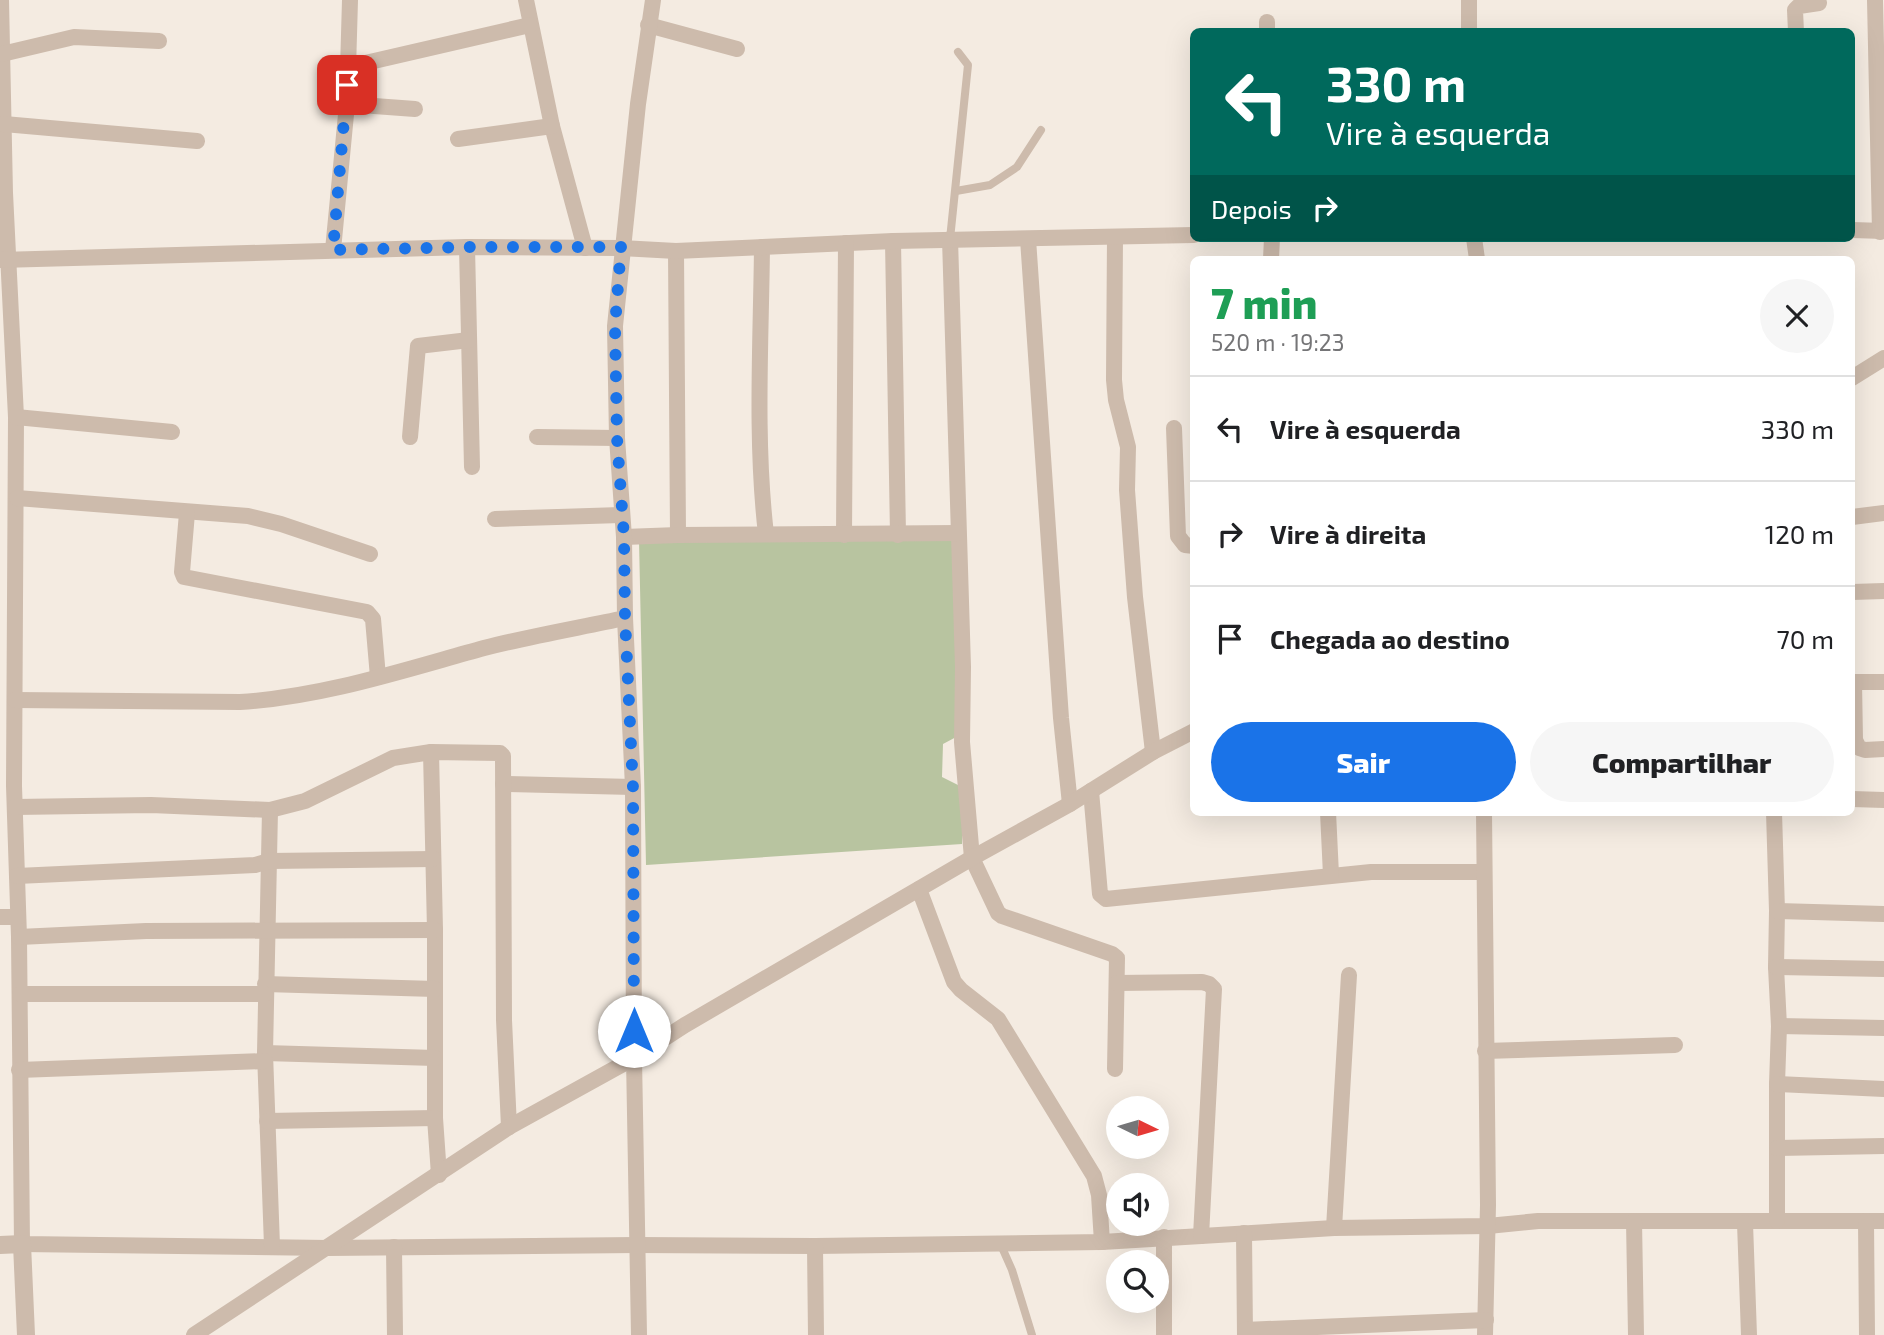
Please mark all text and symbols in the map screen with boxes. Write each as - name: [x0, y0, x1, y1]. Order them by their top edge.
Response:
- text: 330 m: [1326, 53, 1466, 112]
- pin: [317, 55, 377, 115]
- icon: left: [1211, 56, 1302, 147]
- icon: arrive: [328, 66, 366, 104]
- text: Vire à esquerda: [1326, 113, 1550, 151]
- icon: right: [1306, 189, 1344, 227]
- text: Depois: [1211, 193, 1292, 224]
- text: 7 min: [1211, 277, 1317, 327]
- button: close: [1760, 279, 1834, 353]
- text: 520 m · 19:23: [1211, 328, 1345, 356]
- icon: left: [1211, 410, 1249, 448]
- text: Vire à esquerda: [1270, 413, 1461, 444]
- text: 330 m: [1761, 413, 1834, 444]
- icon: right: [1211, 515, 1249, 553]
- text: Vire à direita: [1270, 518, 1426, 549]
- text: 120 m: [1765, 518, 1834, 549]
- icon: arrive: [1211, 620, 1249, 658]
- text: Chegada ao destino: [1270, 623, 1510, 654]
- text: 70 m: [1776, 623, 1834, 654]
- button: Sair: [1211, 722, 1516, 802]
- button: Compartilhar: [1530, 722, 1834, 802]
- position arrow: [597, 994, 671, 1068]
- north arrow: [1106, 1096, 1169, 1158]
- map controls: [1106, 1096, 1169, 1313]
- button: sound: [1106, 1173, 1169, 1236]
- button: search: [1106, 1250, 1169, 1313]

